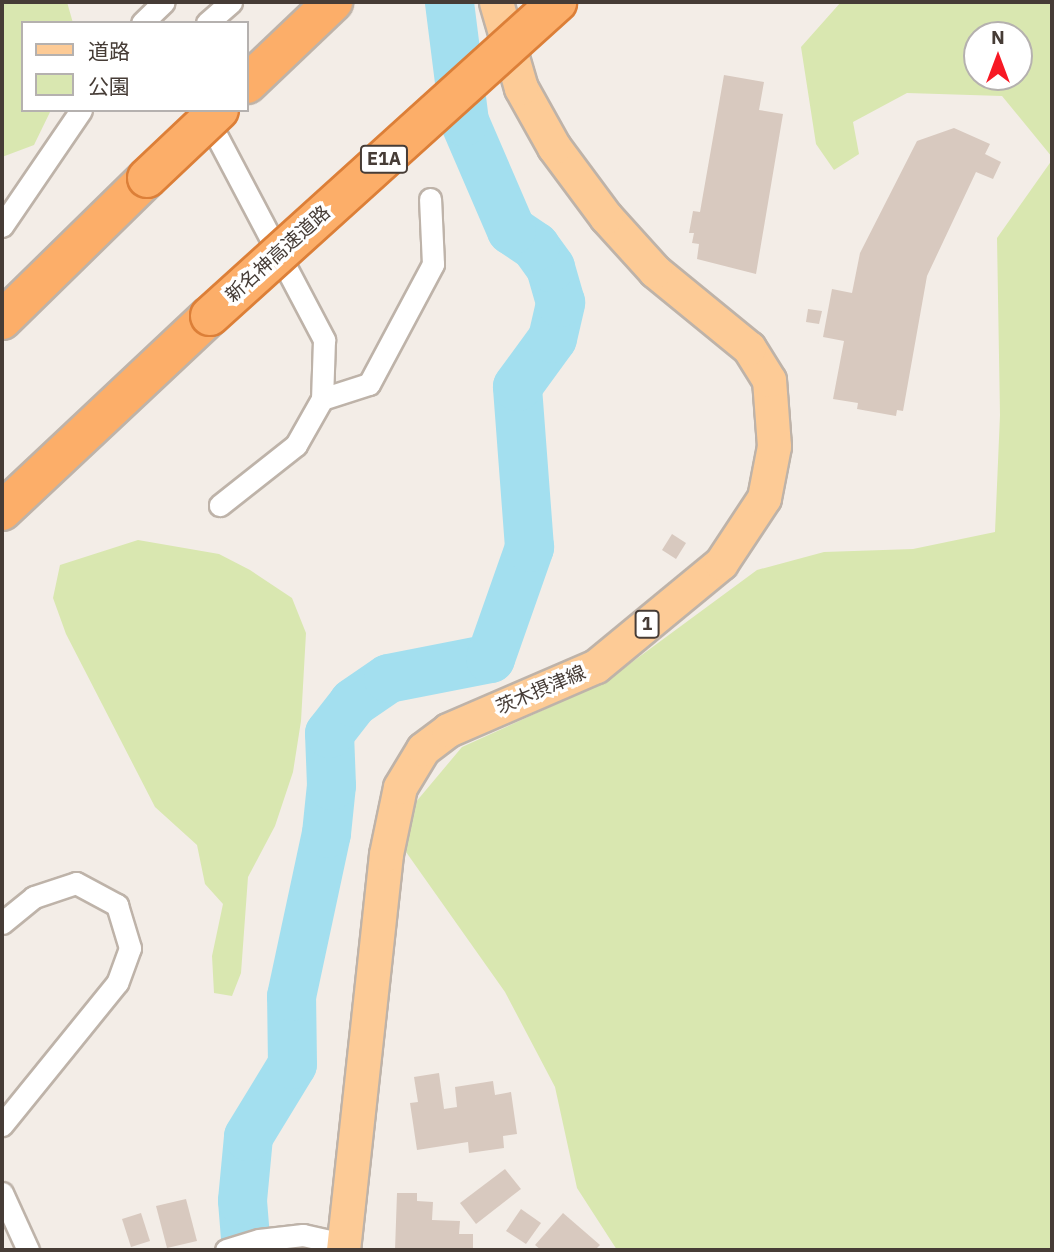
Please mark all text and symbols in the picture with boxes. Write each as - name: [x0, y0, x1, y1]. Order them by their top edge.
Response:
- legend: [21, 21, 248, 112]
- north arrow: [963, 21, 1033, 91]
- text: N: [991, 25, 1005, 49]
- text: 道路: [88, 37, 130, 65]
- text: 公園: [88, 72, 130, 100]
- road number: E1A: [360, 144, 408, 174]
- street label: 新名神高速道路: [221, 201, 335, 307]
- road number: 1: [633, 610, 661, 638]
- street label: 茨木摂津線: [493, 661, 589, 719]

